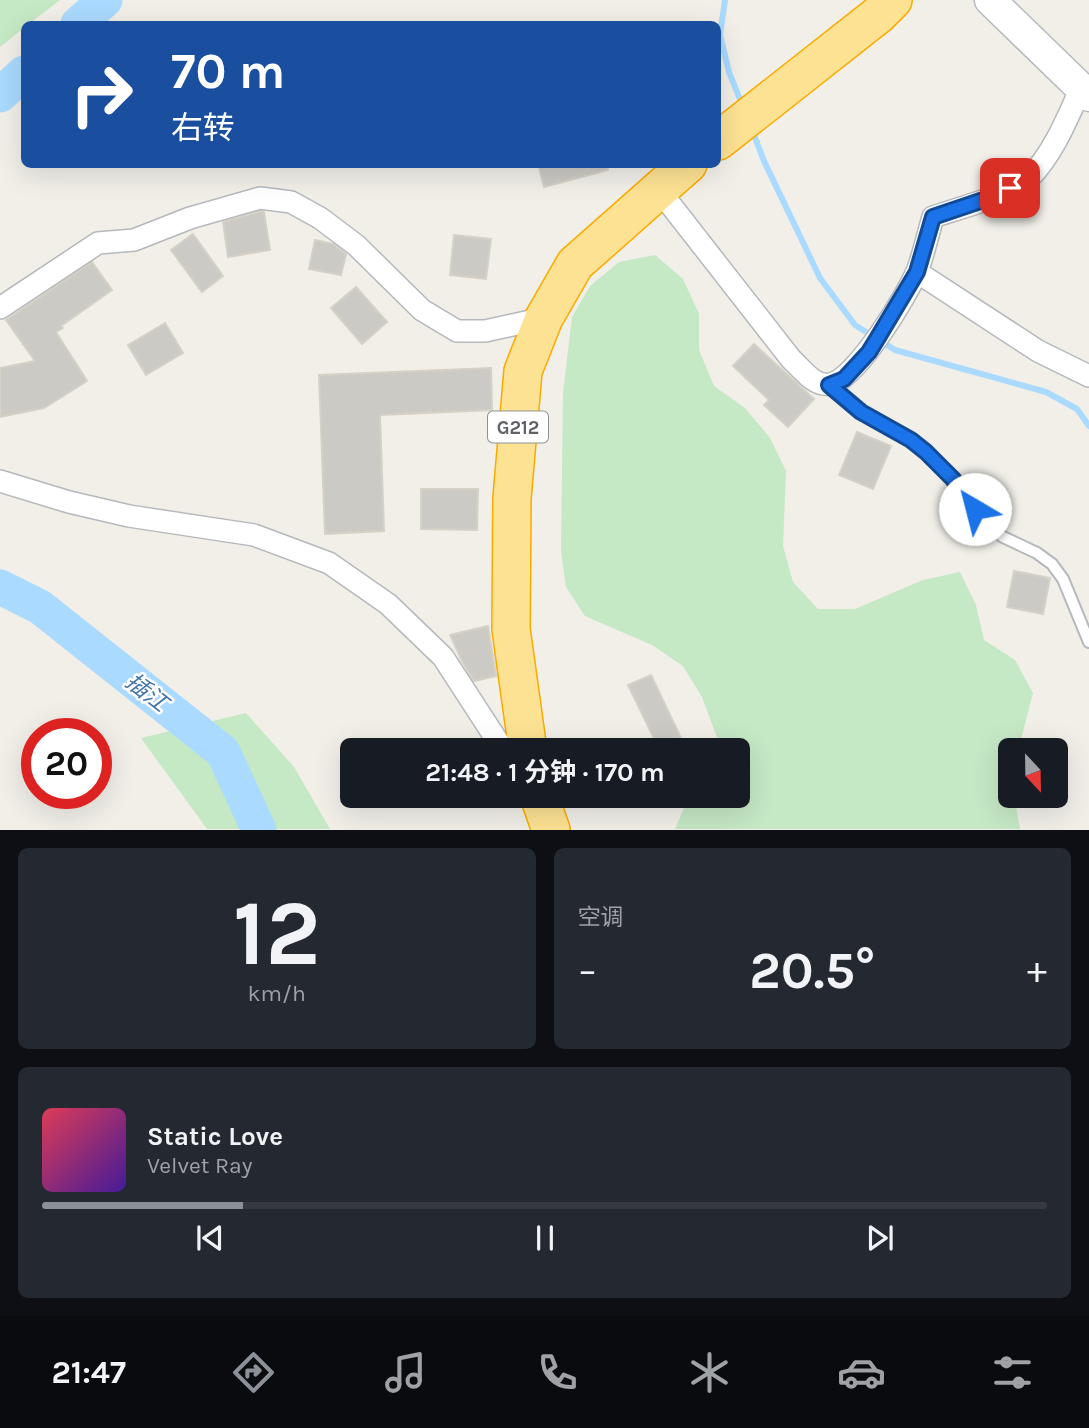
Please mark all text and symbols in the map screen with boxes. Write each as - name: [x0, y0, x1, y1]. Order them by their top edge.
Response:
- text: 70 m: [171, 43, 285, 100]
- icon: right: [56, 49, 147, 140]
- text: 右转: [171, 110, 235, 147]
- pin: [980, 158, 1040, 218]
- icon: arrive: [991, 169, 1029, 207]
- road number: G212: [488, 412, 548, 442]
- position arrow: [938, 472, 1012, 546]
- water label: 插江: [120, 668, 175, 719]
- speed limit sign: 20: [21, 718, 112, 809]
- north arrow: [998, 738, 1068, 808]
- map controls: [998, 738, 1068, 808]
- text: 21:48 · 1 分钟 · 170 m: [425, 757, 665, 788]
- text: 12: [233, 881, 321, 987]
- text: 空调: [578, 904, 624, 931]
- text: 20.5°: [749, 940, 875, 1001]
- text: −: [578, 948, 597, 993]
- text: +: [1027, 948, 1047, 993]
- text: km/h: [248, 980, 306, 1007]
- text: Static Love: [147, 1121, 283, 1152]
- text: Velvet Ray: [147, 1152, 252, 1179]
- icon: previous: [191, 1219, 229, 1257]
- icon: pause: [526, 1219, 564, 1257]
- icon: next: [861, 1219, 899, 1257]
- icon: directions: [229, 1348, 278, 1397]
- icon: music: [381, 1348, 430, 1397]
- icon: phone: [533, 1348, 582, 1397]
- icon: climate: [685, 1348, 734, 1397]
- icon: car: [837, 1348, 886, 1397]
- icon: filters: [988, 1348, 1037, 1397]
- text: 21:47: [51, 1354, 126, 1391]

